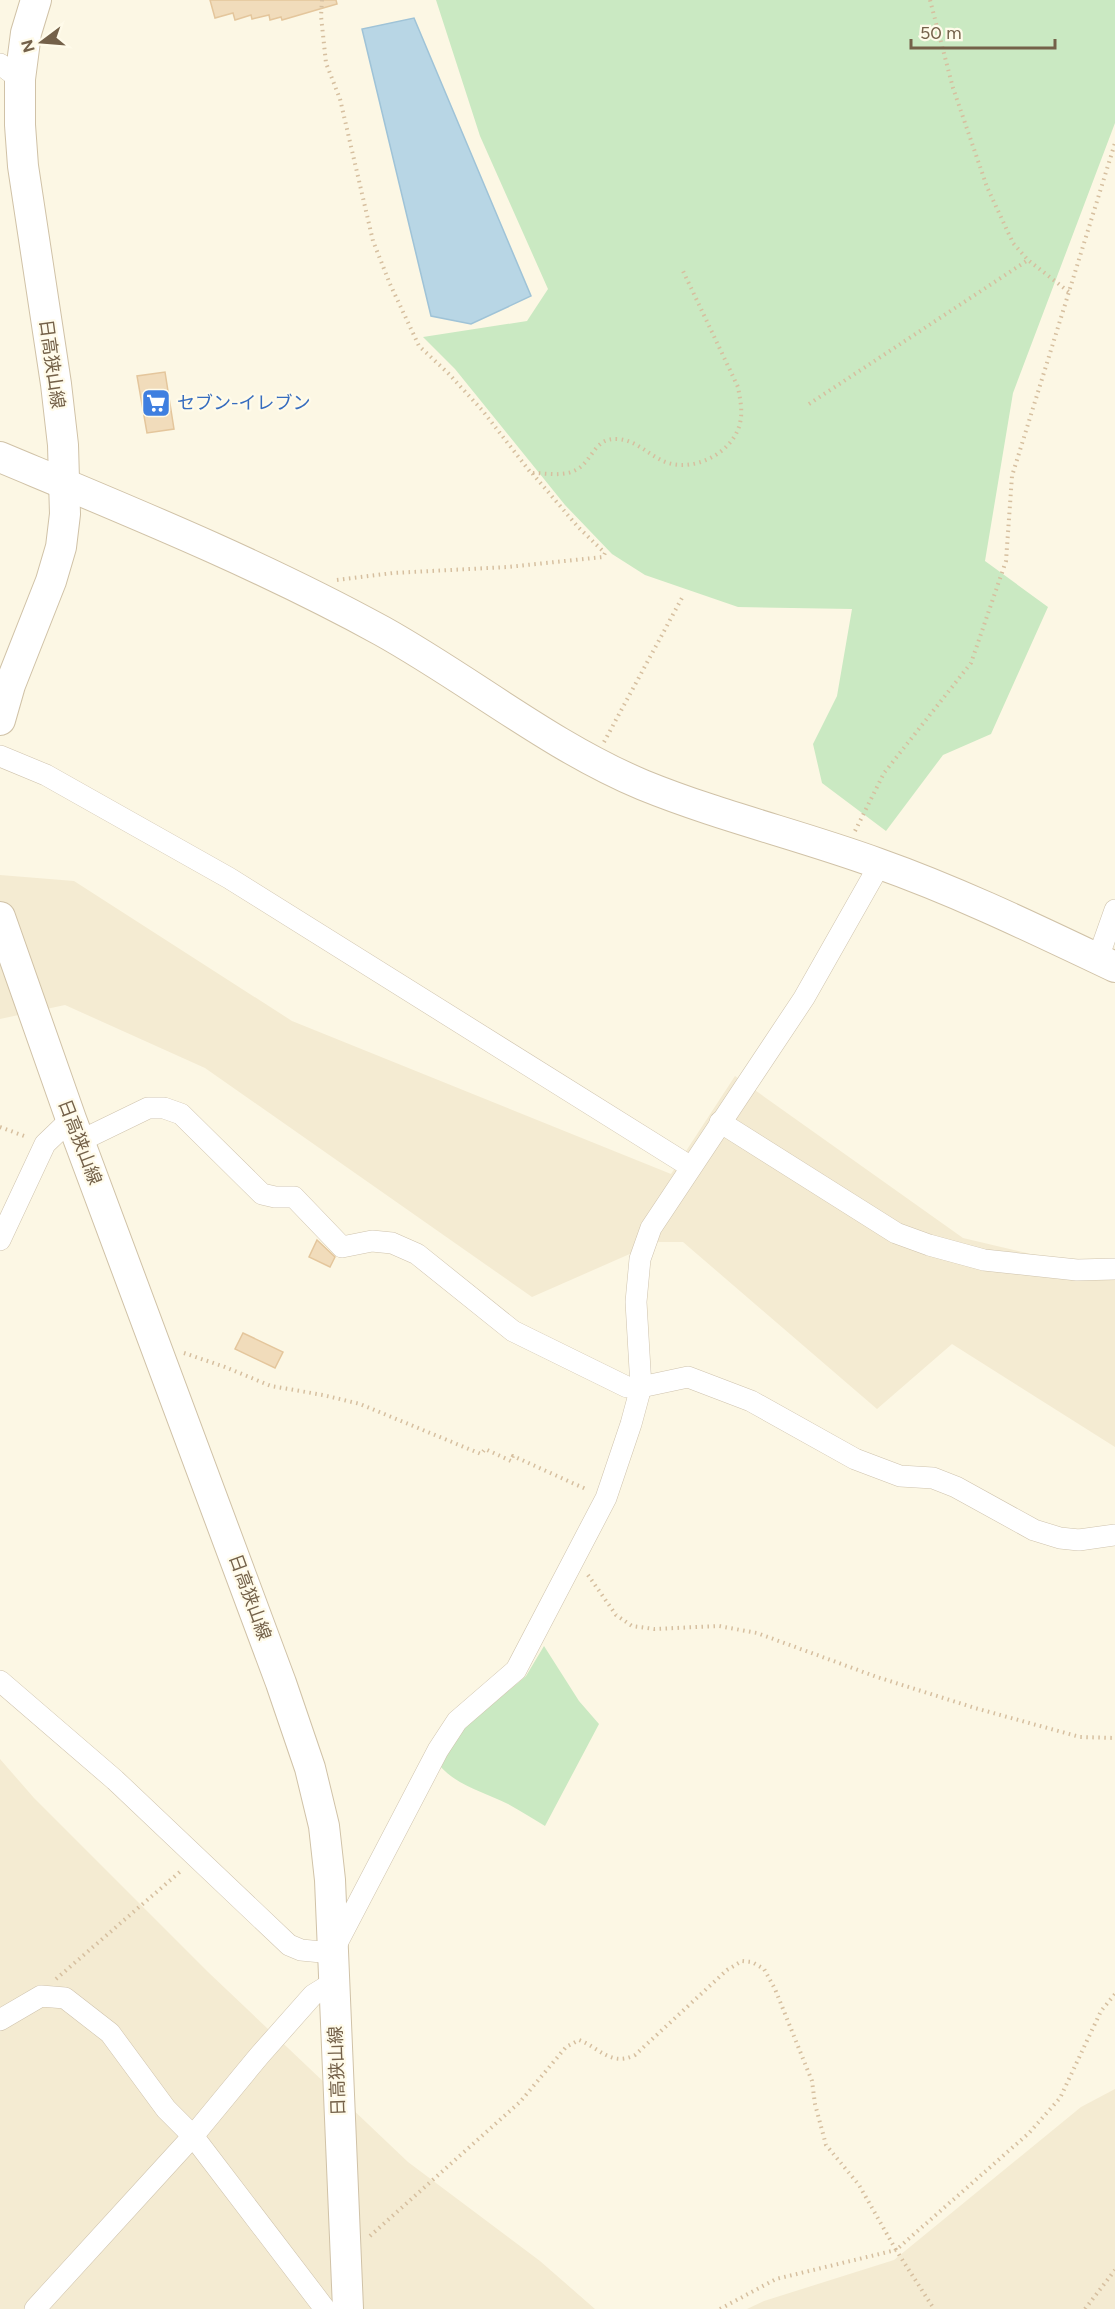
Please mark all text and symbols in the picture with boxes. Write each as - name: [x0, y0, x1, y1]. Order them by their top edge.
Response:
- north arrow: [12, 12, 72, 72]
- scale bar: [911, 12, 1055, 50]
- text: 50 m: [920, 22, 962, 44]
- text: N: [17, 37, 39, 55]
- street label: 日高狭山線: [35, 318, 69, 410]
- supermarket icon: セブン-イレブン: [140, 387, 172, 419]
- place label: セブン-イレブン: [177, 392, 311, 414]
- street label: 日高狭山線: [54, 1096, 106, 1188]
- street label: 日高狭山線: [224, 1551, 276, 1643]
- street label: 日高狭山線: [324, 2026, 350, 2116]

